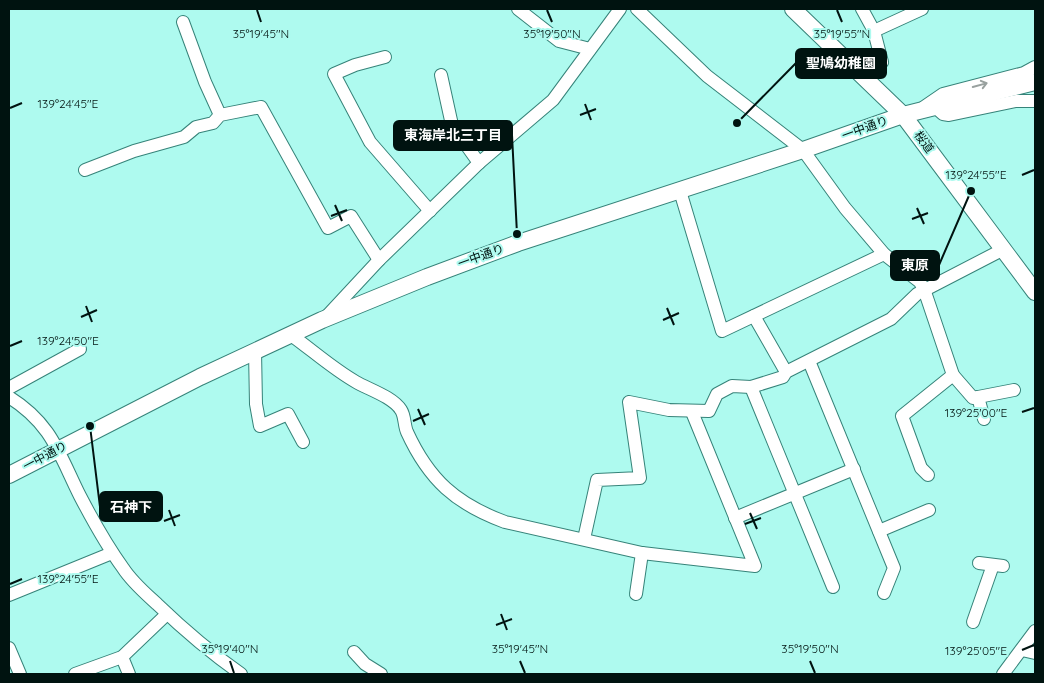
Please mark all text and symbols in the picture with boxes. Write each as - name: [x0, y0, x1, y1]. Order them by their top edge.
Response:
- text: 35°19'45"N: [233, 26, 289, 41]
- text: 35°19'50"N: [523, 26, 581, 41]
- text: 35°19'55"N: [814, 26, 870, 41]
- callout: 聖鳩幼稚園: [796, 49, 886, 78]
- text: 聖鳩幼稚園: [806, 54, 876, 72]
- one-way arrow: [971, 79, 987, 89]
- text: 139°24'45"E: [38, 96, 99, 111]
- street label: 一中通り: [840, 112, 890, 143]
- callout: 東海岸北三丁目: [394, 121, 512, 150]
- text: 東海岸北三丁目: [404, 126, 502, 144]
- street label: 桜道: [911, 128, 938, 156]
- text: 139°24'55"E: [945, 167, 1007, 182]
- street label: 一中通り: [456, 240, 506, 271]
- callout: 東原: [891, 251, 939, 280]
- text: 東原: [901, 256, 929, 274]
- text: 139°24'50"E: [37, 333, 99, 348]
- text: 139°25'00"E: [945, 405, 1007, 420]
- street label: 一中通り: [20, 438, 69, 473]
- callout: 石神下: [100, 492, 162, 521]
- text: 石神下: [110, 498, 152, 516]
- text: 139°24'55"E: [37, 571, 99, 586]
- text: 35°19'40"N: [201, 641, 259, 656]
- text: 35°19'45"N: [492, 641, 548, 656]
- text: 35°19'50"N: [781, 641, 839, 656]
- text: 139°25'05"E: [945, 643, 1007, 658]

